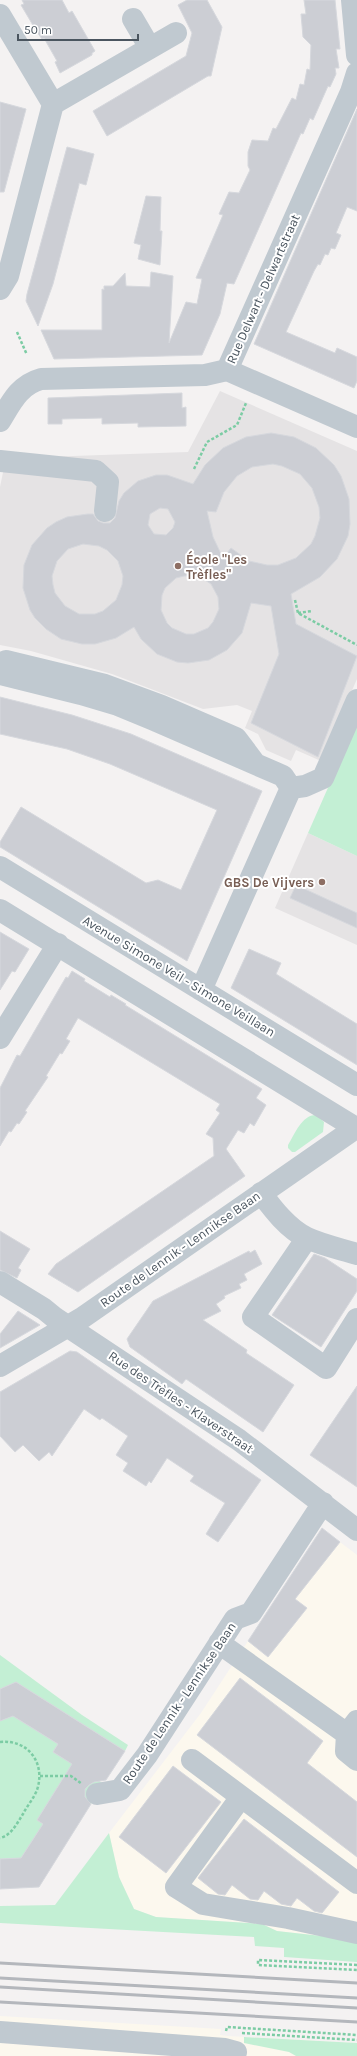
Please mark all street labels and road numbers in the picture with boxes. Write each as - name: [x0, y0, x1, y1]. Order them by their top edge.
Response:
- street label: Rue Delwart - Delwartstraat: [223, 212, 303, 366]
- street label: Avenue Simone Veil - Simone Veillaan: [80, 912, 278, 1040]
- street label: Route de Lennik - Lennikse Baan: [97, 1188, 263, 1310]
- street label: Rue des Trèfles - Klaverstraat: [106, 1348, 256, 1456]
- street label: Route de Lennik - Lennikse Baan: [119, 1619, 239, 1787]

